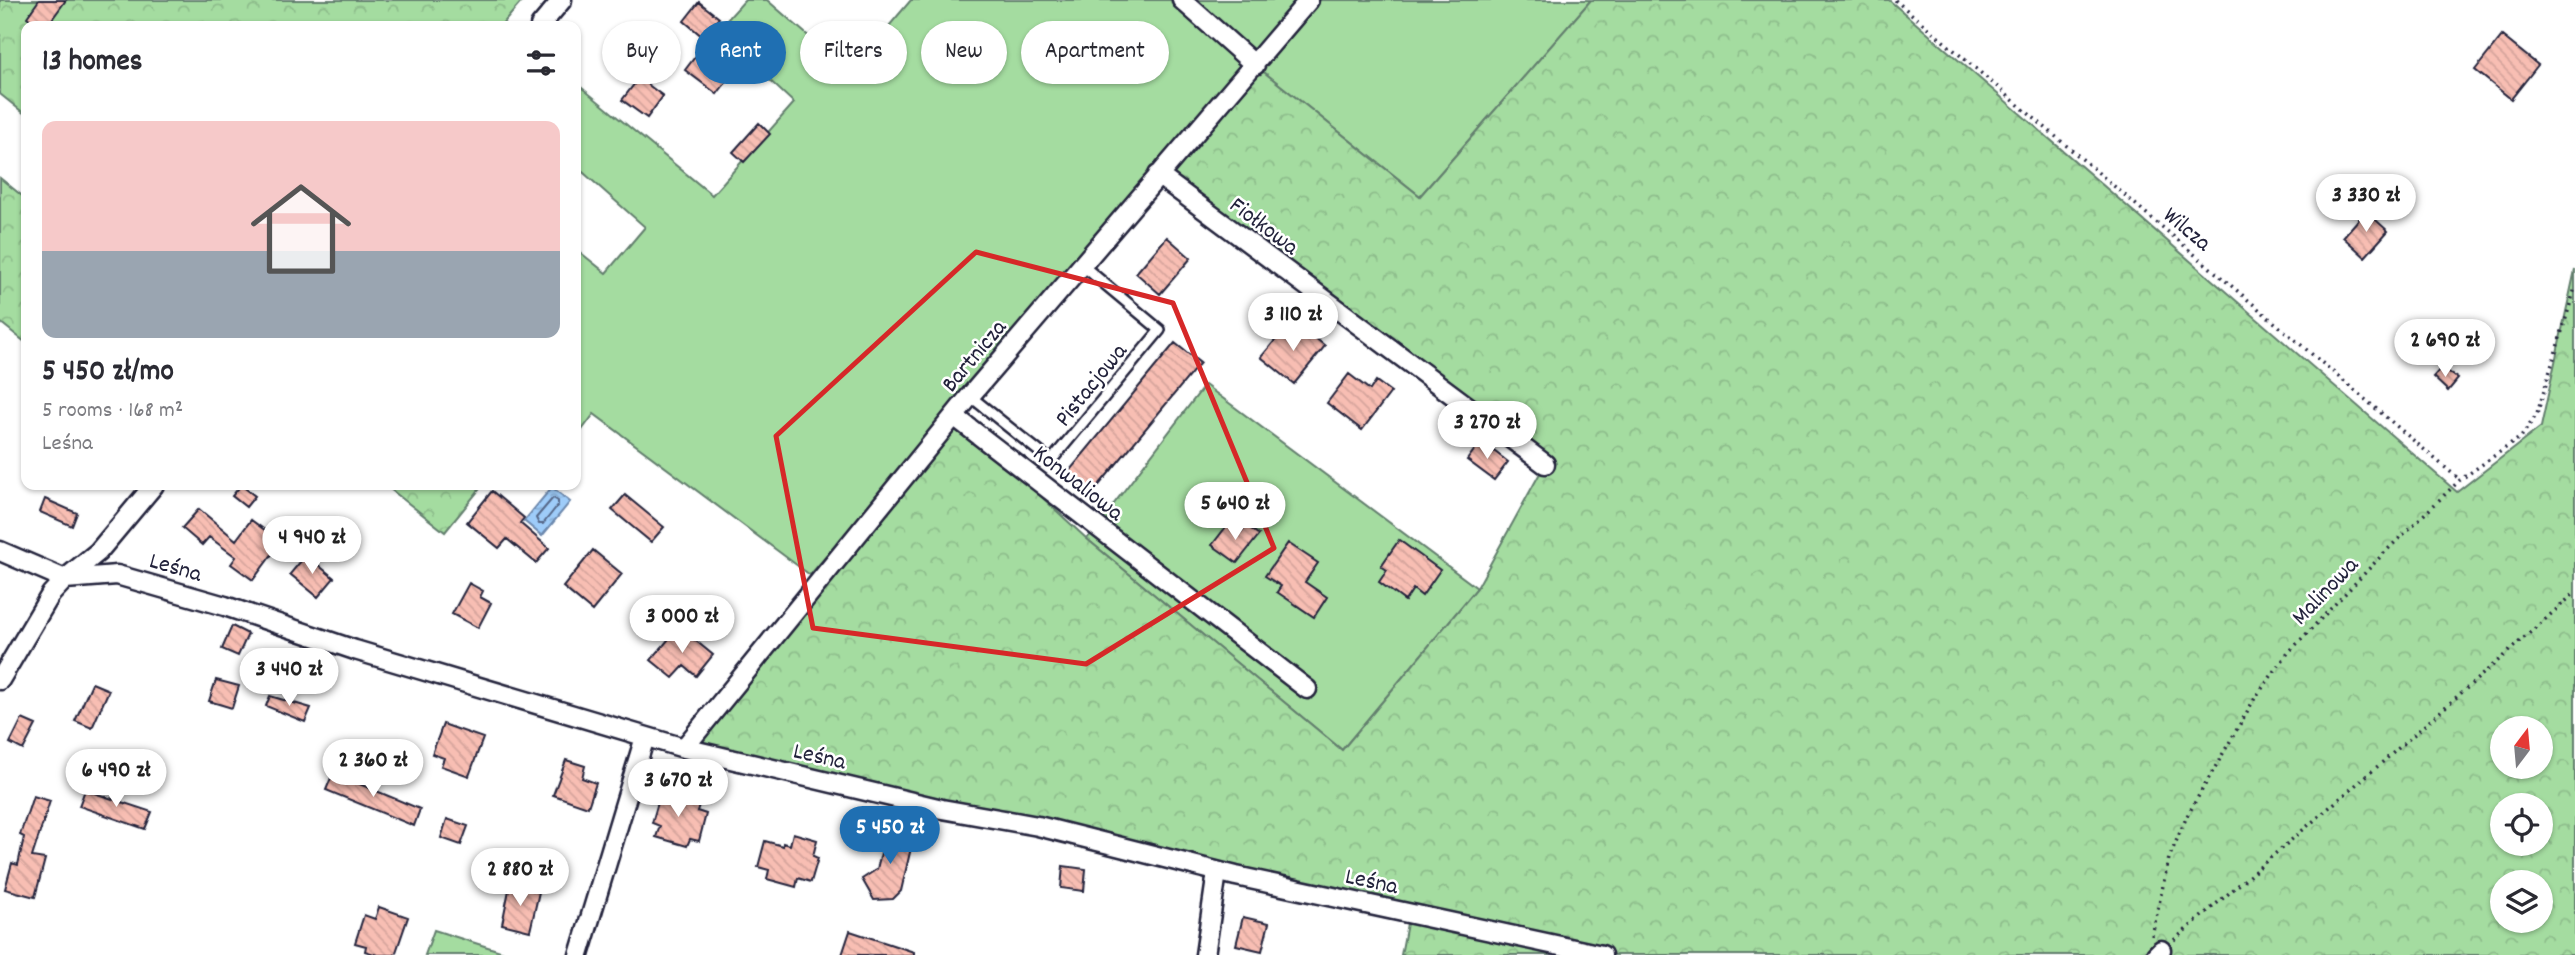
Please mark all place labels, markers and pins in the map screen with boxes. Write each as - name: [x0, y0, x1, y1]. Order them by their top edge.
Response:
- pin: 3 330 zł: [2294, 174, 2438, 234]
- pin: 3 110 zł: [1221, 294, 1365, 353]
- pin: 2 690 zł: [2373, 320, 2517, 379]
- pin: 3 270 zł: [1415, 402, 1559, 461]
- pin: 5 640 zł: [1163, 482, 1307, 542]
- pin: 4 940 zł: [240, 516, 384, 576]
- pin: 3 000 zł: [610, 596, 754, 655]
- pin: 3 440 zł: [217, 648, 361, 708]
- pin: 2 360 zł: [301, 740, 445, 799]
- pin: 6 490 zł: [44, 750, 188, 809]
- pin: 3 670 zł: [606, 760, 750, 819]
- pin: 5 450 zł: [818, 806, 962, 866]
- pin: 2 880 zł: [448, 848, 592, 908]

